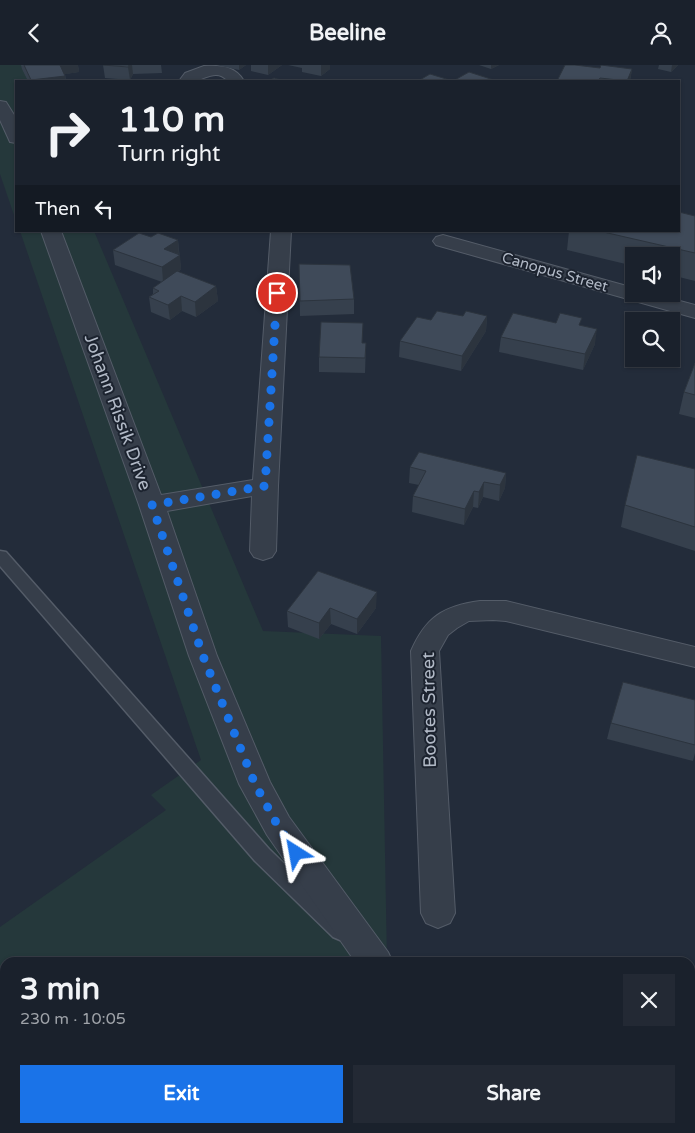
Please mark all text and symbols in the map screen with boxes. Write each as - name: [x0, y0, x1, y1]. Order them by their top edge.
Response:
- icon: back: [20, 19, 48, 47]
- icon: person: [647, 19, 675, 47]
- text: Beeline: [309, 20, 386, 46]
- text: 110 m: [118, 99, 225, 141]
- icon: right: [35, 100, 100, 165]
- text: Turn right: [118, 141, 220, 167]
- icon: left: [90, 195, 118, 223]
- text: Then: [35, 198, 80, 220]
- map controls: [625, 247, 680, 367]
- button: sound: [625, 247, 680, 302]
- street label: Canopus Street: [500, 248, 610, 296]
- pin: [256, 272, 298, 314]
- icon: arrive: [263, 279, 291, 307]
- button: search: [625, 312, 680, 367]
- street label: Johann Rissik Drive: [79, 331, 157, 493]
- street label: Bootes Street: [417, 652, 441, 768]
- position arrow: [269, 826, 321, 878]
- text: 3 min: [20, 971, 100, 1008]
- button: close: [623, 974, 675, 1026]
- text: 230 m · 10:05: [20, 1009, 126, 1029]
- button: Exit: [20, 1065, 343, 1123]
- button: Share: [353, 1065, 675, 1123]

